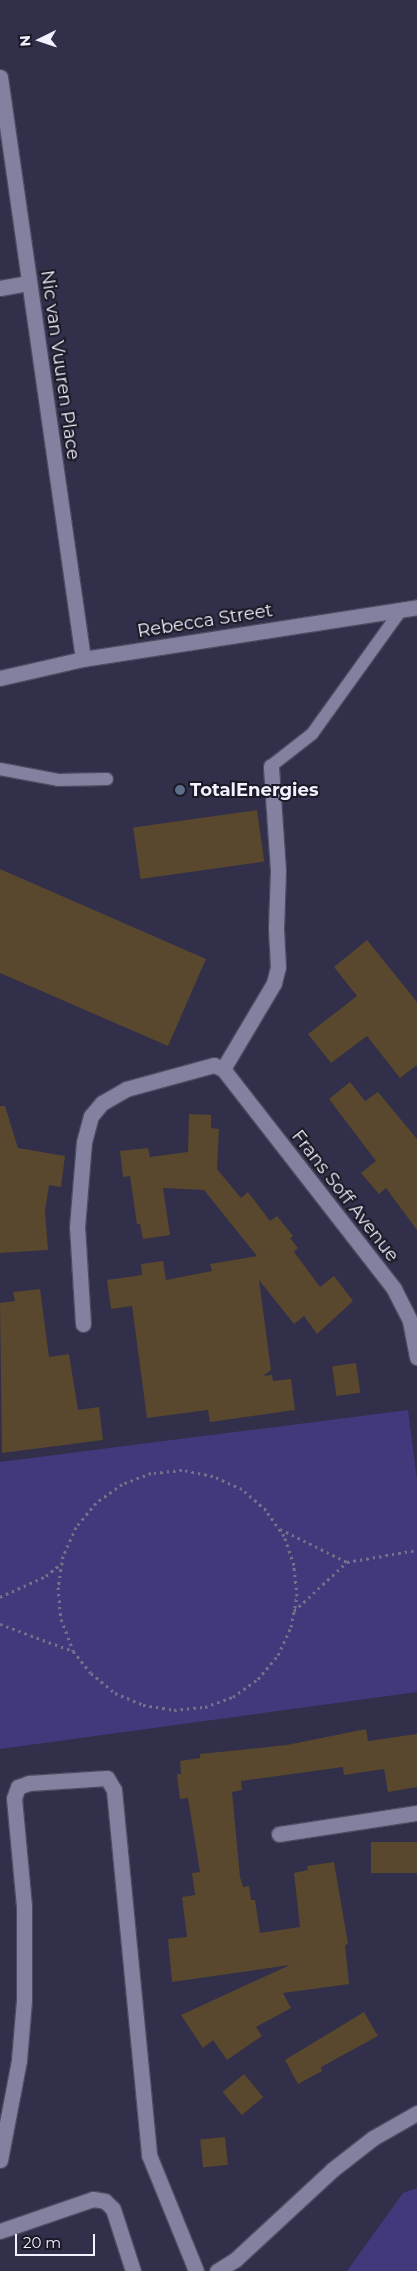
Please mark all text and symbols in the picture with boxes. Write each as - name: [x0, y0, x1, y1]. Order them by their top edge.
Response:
- north arrow: [15, 15, 65, 65]
- text: N: [16, 35, 34, 47]
- street label: Nic van Vuuren Place: [36, 269, 84, 461]
- street label: Rebecca Street: [136, 600, 274, 642]
- place label: TotalEnergies: [190, 779, 318, 801]
- marker: TotalEnergies: [174, 784, 186, 796]
- street label: Frans Soff Avenue: [287, 1126, 403, 1266]
- scale bar: [18, 2224, 98, 2256]
- text: 20 m: [23, 2233, 61, 2252]

